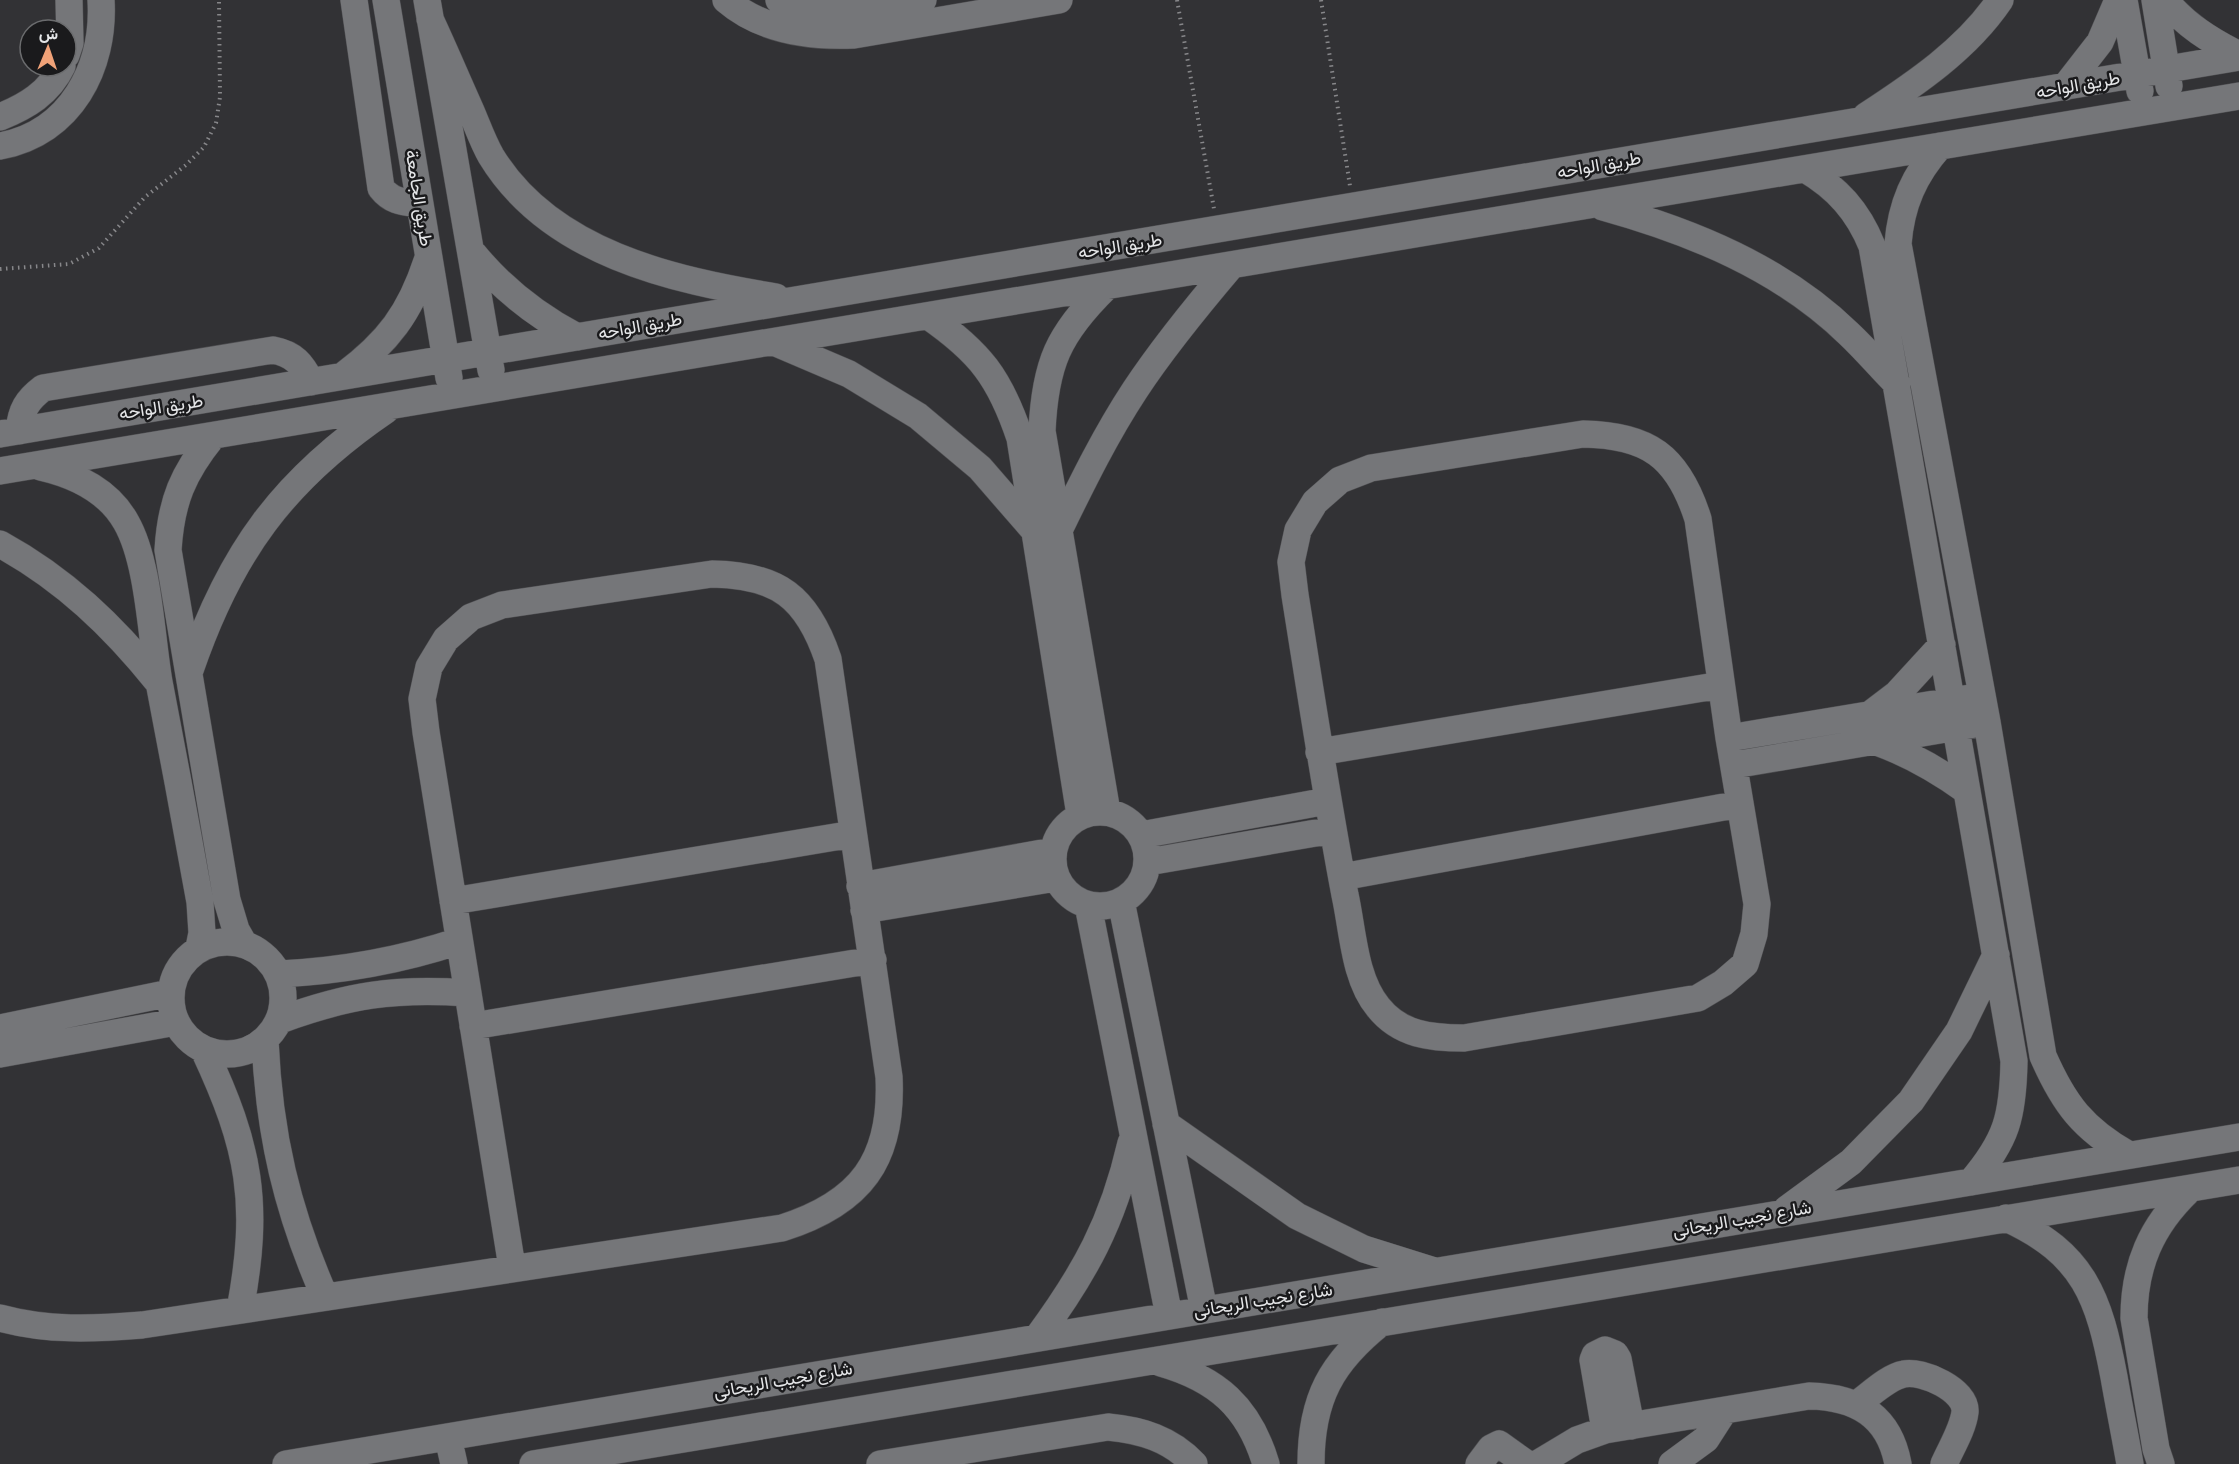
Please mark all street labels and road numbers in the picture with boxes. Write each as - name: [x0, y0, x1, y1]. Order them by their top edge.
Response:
- street label: طريق الواحه: [2034, 67, 2122, 103]
- street label: طريق الواحه: [1555, 147, 1643, 183]
- street label: طريق الجامعة: [400, 148, 438, 248]
- street label: طريق الواحه: [1076, 228, 1164, 264]
- street label: طريق الواحه: [596, 308, 684, 344]
- street label: طريق الواحه: [117, 389, 205, 425]
- street label: شارع نجيب الريحانى: [1671, 1196, 1813, 1243]
- street label: شارع نجيب الريحانى: [1192, 1278, 1334, 1323]
- street label: شارع نجيب الريحانى: [712, 1357, 854, 1404]

